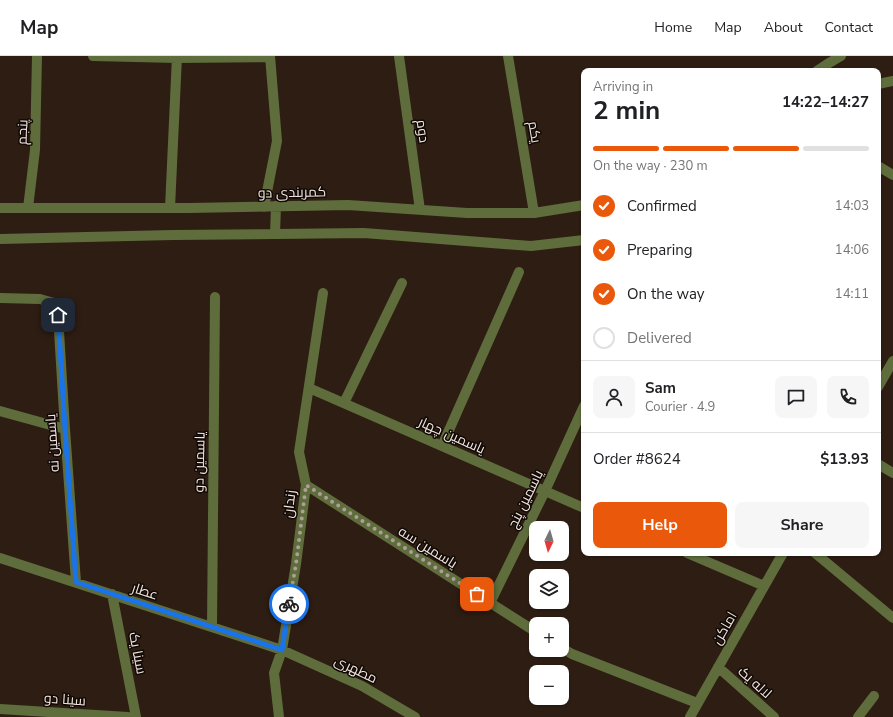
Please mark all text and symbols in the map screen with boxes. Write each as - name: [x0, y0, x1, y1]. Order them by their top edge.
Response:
- text: Map: [20, 15, 58, 41]
- text: Home: [654, 18, 692, 37]
- text: Map: [714, 18, 742, 37]
- text: About: [764, 18, 803, 37]
- text: Contact: [825, 18, 873, 37]
- text: Arriving in: [593, 78, 653, 96]
- text: 14:22–14:27: [782, 92, 869, 112]
- text: 2 min: [593, 93, 660, 128]
- street label: دوم: [411, 118, 434, 144]
- street label: پنجم: [13, 119, 32, 145]
- street label: یکم: [523, 120, 546, 145]
- text: On the way · 230 m: [593, 157, 708, 175]
- street label: کمربندی دو: [258, 182, 326, 203]
- icon: check: [593, 195, 615, 217]
- text: Confirmed: [627, 196, 697, 216]
- text: 14:03: [835, 197, 869, 215]
- icon: check: [593, 239, 615, 261]
- text: Preparing: [627, 240, 692, 260]
- text: 14:06: [835, 241, 869, 259]
- icon: check: [593, 283, 615, 305]
- text: On the way: [627, 284, 705, 304]
- text: 14:11: [835, 285, 869, 303]
- pin: [41, 298, 75, 332]
- icon: home: [47, 304, 69, 326]
- text: Delivered: [627, 328, 692, 348]
- button: person: [593, 376, 635, 418]
- button: chat: [775, 376, 817, 418]
- button: phone: [827, 376, 869, 418]
- text: Sam: [645, 378, 676, 398]
- text: Courier · 4.9: [645, 398, 715, 416]
- street label: یاسمین چهار: [414, 412, 488, 459]
- street label: یاسمین نه: [41, 413, 64, 473]
- street label: یاسمین دو: [189, 431, 210, 493]
- text: Order #8624: [593, 449, 681, 469]
- text: $13.93: [820, 449, 869, 469]
- street label: یاسمین پنج: [503, 466, 548, 532]
- street label: زندان: [278, 489, 301, 519]
- button: Help: [593, 502, 727, 548]
- button: Share: [735, 502, 869, 548]
- north arrow: [529, 521, 569, 561]
- map controls: [529, 521, 569, 705]
- street label: یاسمین سه: [395, 522, 461, 573]
- button: layers: [529, 569, 569, 609]
- pin: [460, 577, 494, 611]
- street label: عطار: [128, 578, 160, 605]
- icon: bag: [466, 583, 488, 605]
- courier: [269, 584, 309, 624]
- icon: bike: [278, 593, 300, 615]
- street label: اماکن: [707, 608, 742, 648]
- button: +: [529, 617, 569, 657]
- street label: سینا یک: [124, 630, 151, 676]
- street label: مطهری: [331, 651, 380, 688]
- street label: لاله یک: [734, 662, 776, 703]
- button: −: [529, 665, 569, 705]
- street label: سینا دو: [43, 689, 87, 710]

